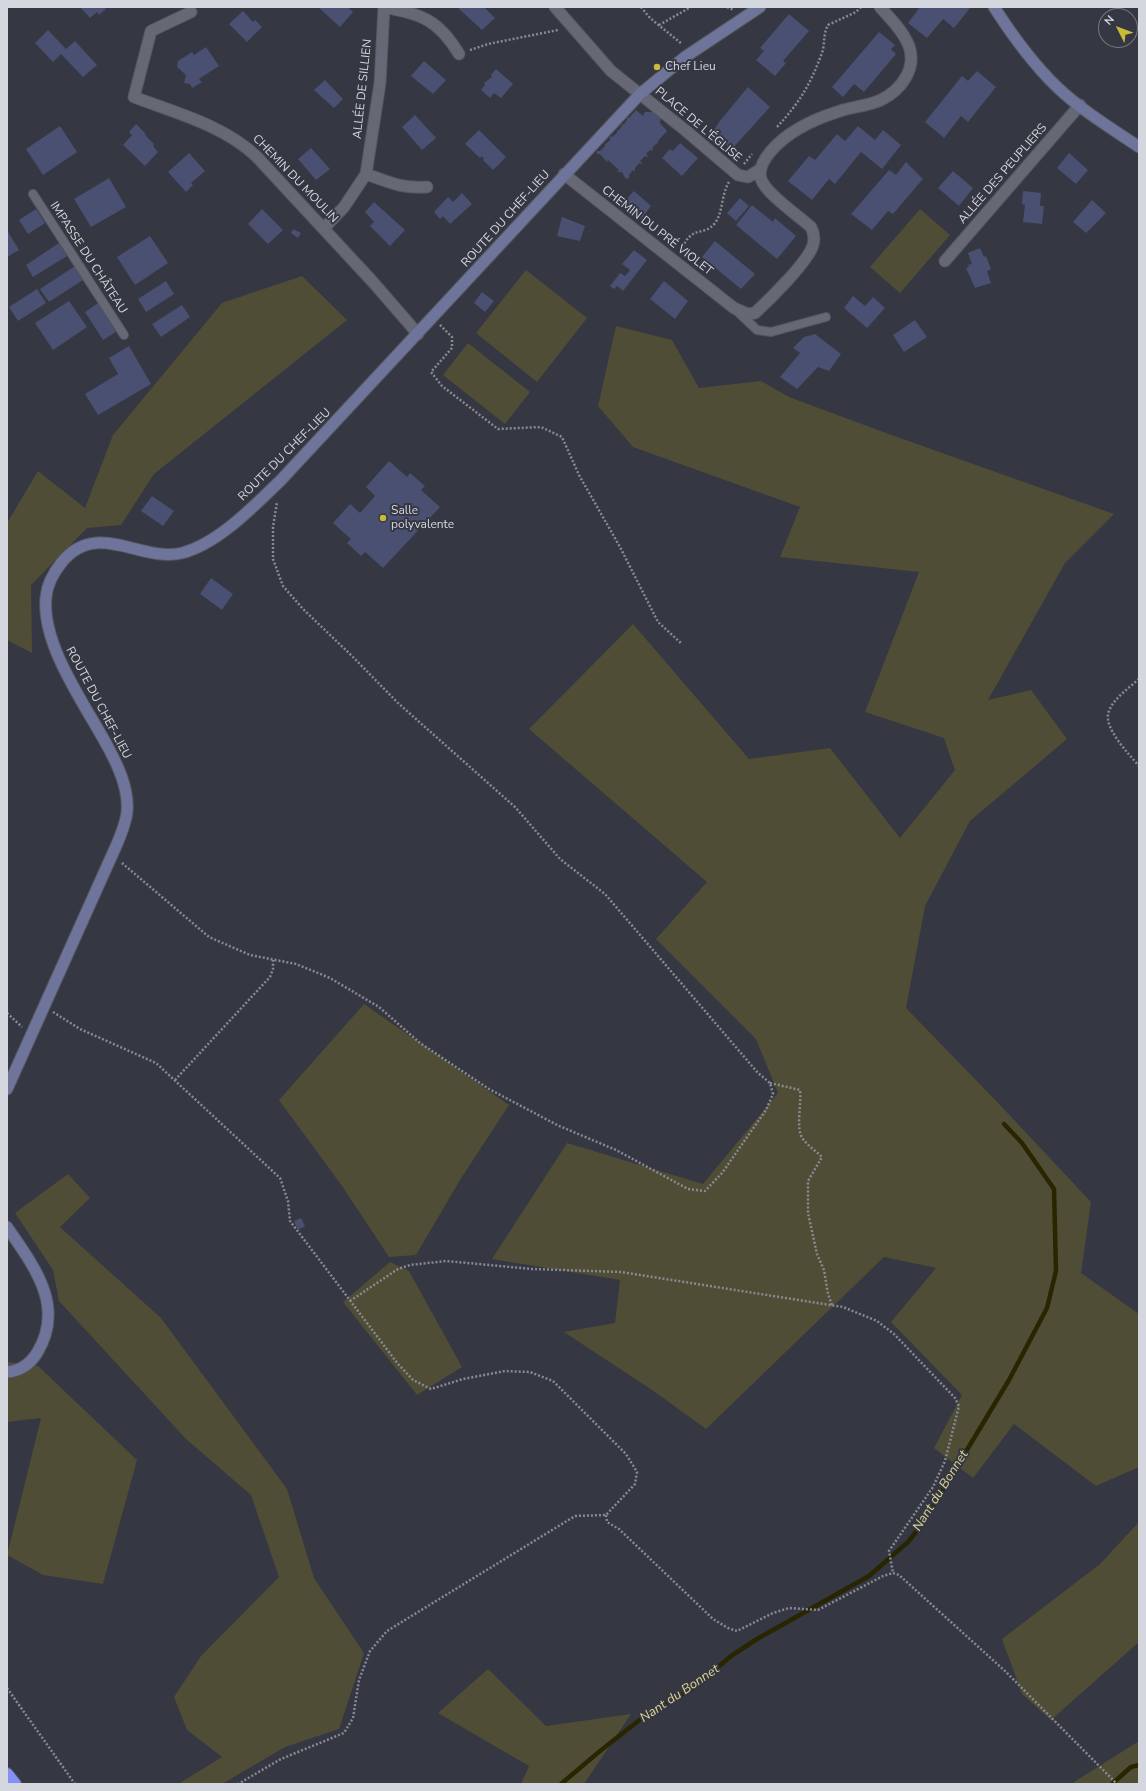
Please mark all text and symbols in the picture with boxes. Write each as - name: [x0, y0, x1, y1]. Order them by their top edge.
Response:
- north arrow: [1098, 8, 1138, 48]
- text: N: [1101, 12, 1118, 28]
- street label: ALLÉE DE SILLIEN: [351, 38, 375, 140]
- place label: Chef Lieu: [665, 60, 716, 74]
- marker: Chef Lieu: [652, 62, 662, 72]
- street label: PLACE DE L'ÉGLISE: [652, 85, 744, 165]
- street label: ALLÉE DES PEUPLIERS: [956, 121, 1050, 227]
- street label: CHEMIN DU MOULIN: [249, 132, 341, 226]
- street label: ROUTE DU CHEF-LIEU: [459, 168, 553, 270]
- street label: CHEMIN DU PRÉ VIOLET: [599, 183, 715, 279]
- street label: IMPASSE DU CHÂTEAU: [46, 199, 130, 317]
- street label: ROUTE DU CHEF-LIEU: [236, 406, 334, 504]
- place label: Salle polyvalente: [391, 504, 454, 532]
- marker: Salle polyvalente: [378, 513, 388, 523]
- street label: ROUTE DU CHEF-LIEU: [62, 644, 134, 762]
- water label: Nant du Bonnet: [910, 1448, 972, 1534]
- water label: Nant du Bonnet: [637, 1662, 723, 1726]

